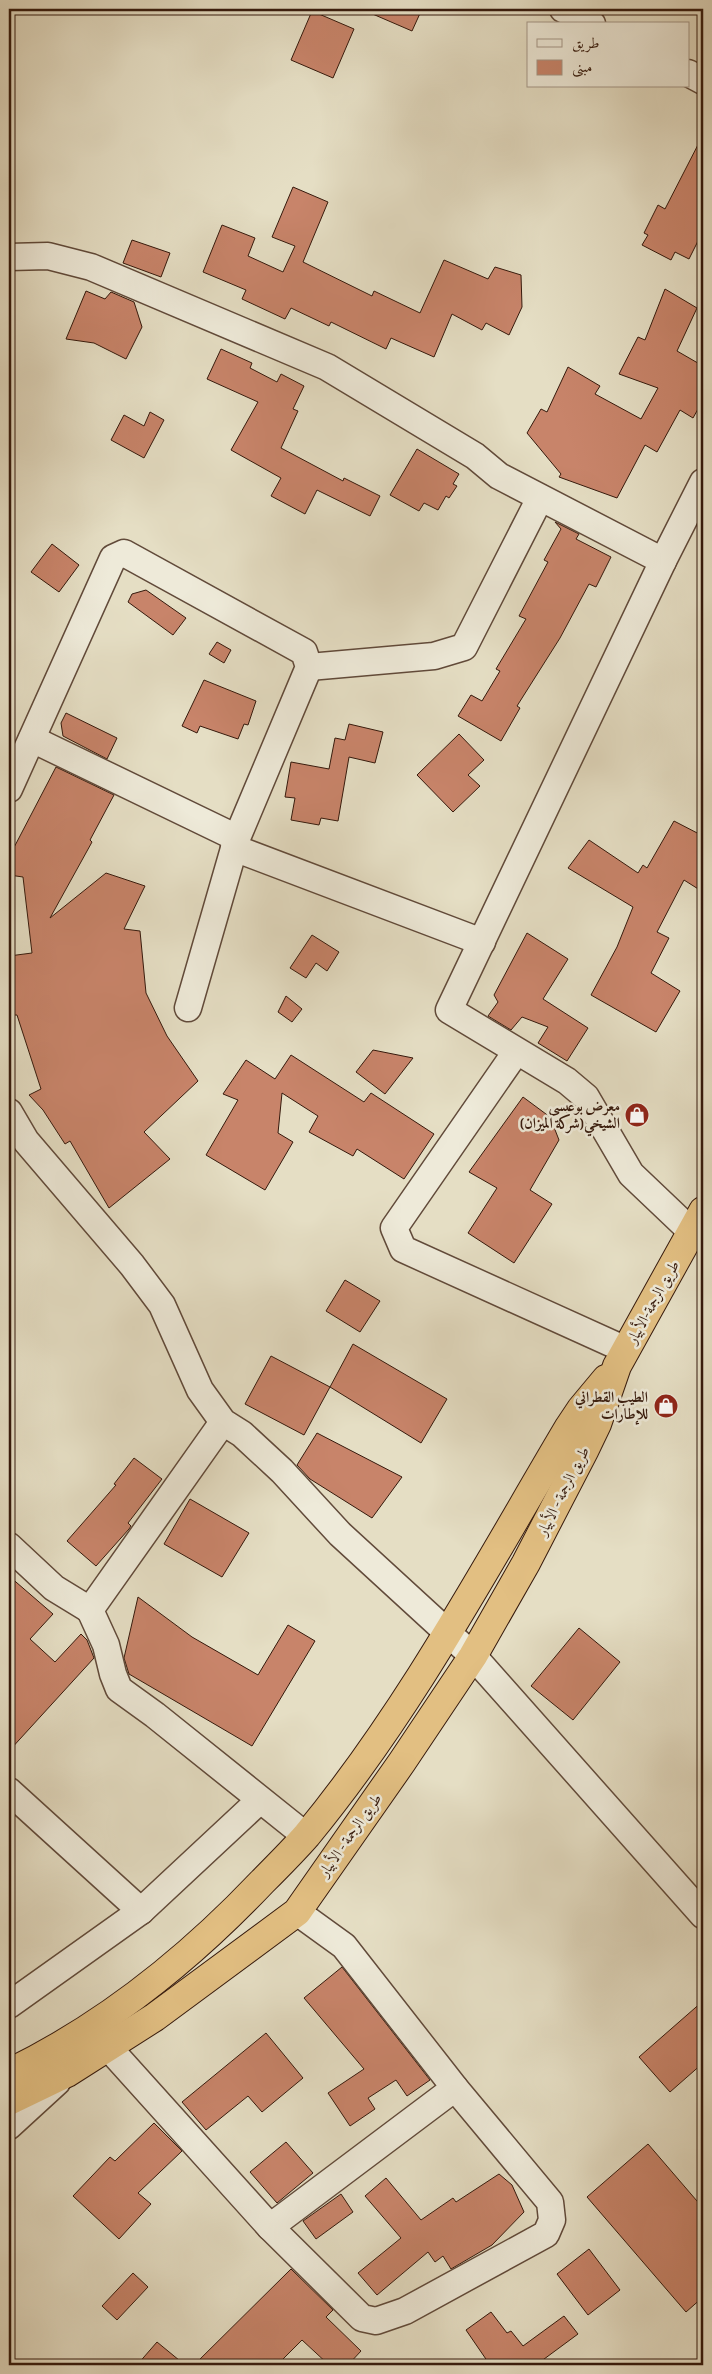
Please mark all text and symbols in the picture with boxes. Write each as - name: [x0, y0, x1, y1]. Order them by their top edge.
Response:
- legend: [527, 22, 690, 88]
- text: طريق: [572, 33, 599, 53]
- text: مبنى: [572, 57, 592, 78]
- place label: معرض بوعيسى الشيخي(شركة الميزان): [520, 1096, 620, 1137]
- shop icon: معرض بوعيسى الشيخي(شركة الميزان): [624, 1102, 650, 1128]
- street label: طريق الرجمة-الأبيار: [620, 1256, 684, 1349]
- place label: الطيب القطراني للإطارات: [574, 1387, 648, 1425]
- shop icon: الطيب القطراني للإطارات: [653, 1393, 679, 1419]
- street label: طريق الرجمة - الأبيار: [530, 1443, 594, 1541]
- street label: طريق الرجمة - الأبيار: [312, 1789, 386, 1882]

